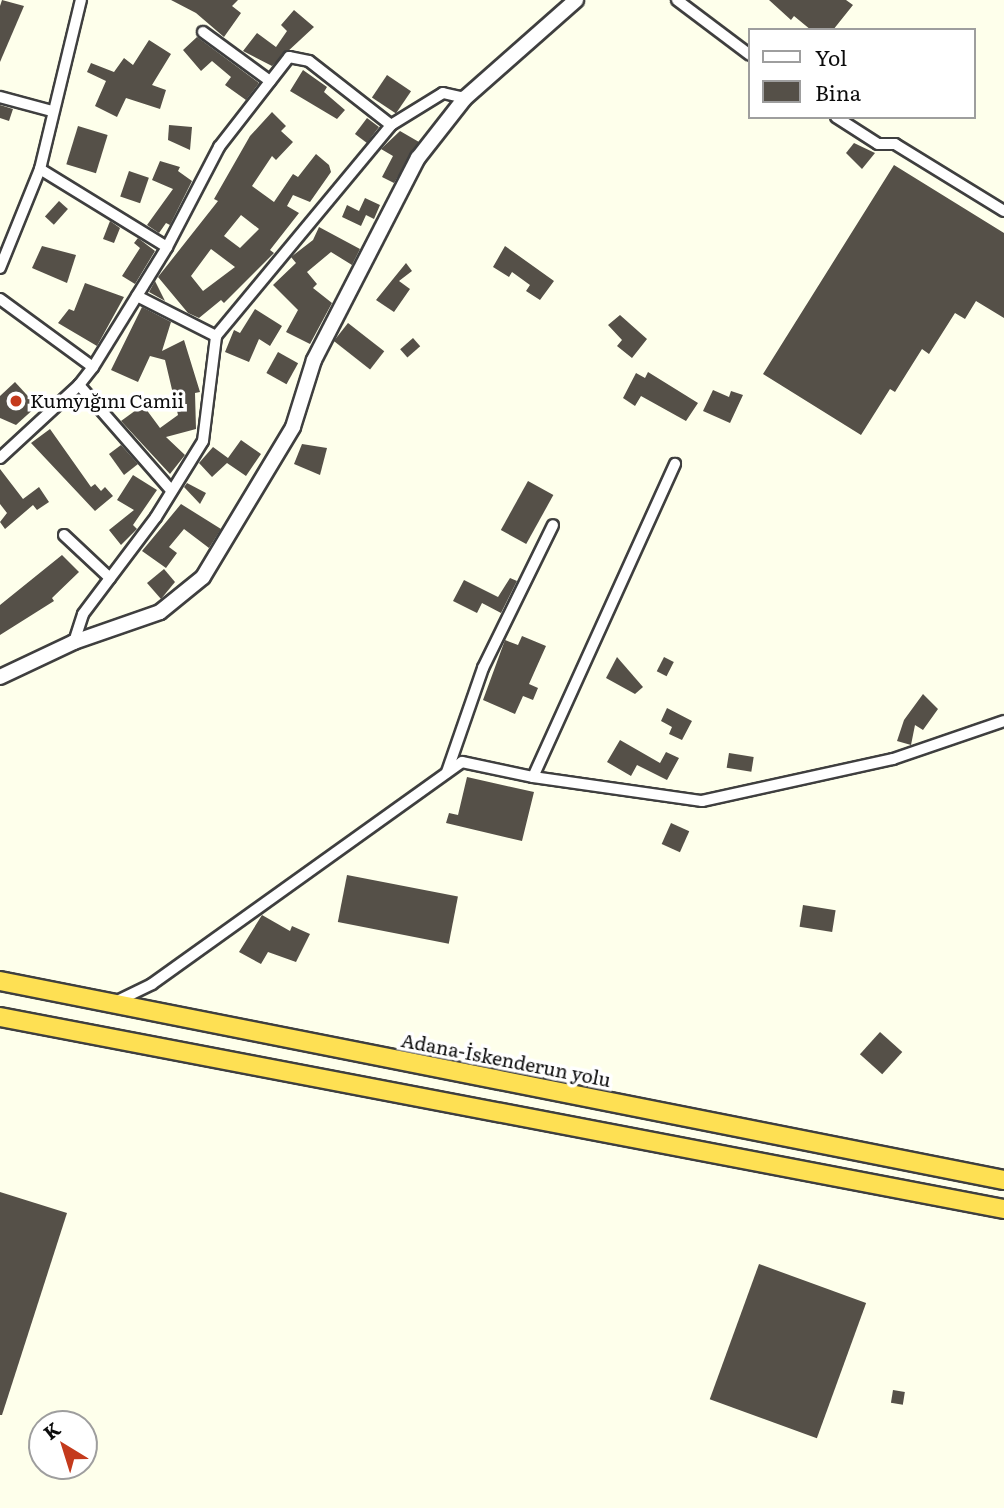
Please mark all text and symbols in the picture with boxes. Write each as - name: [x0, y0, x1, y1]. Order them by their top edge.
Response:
- legend: [748, 28, 976, 119]
- text: Yol: [815, 41, 847, 72]
- text: Bina: [815, 76, 861, 107]
- place label: Kumyığını Camii: [30, 390, 184, 412]
- marker: Kumyığını Camii: [8, 393, 24, 409]
- street label: Adana-İskenderun yolu: [399, 1028, 613, 1092]
- north arrow: [28, 1410, 98, 1480]
- text: K: [37, 1414, 66, 1446]

